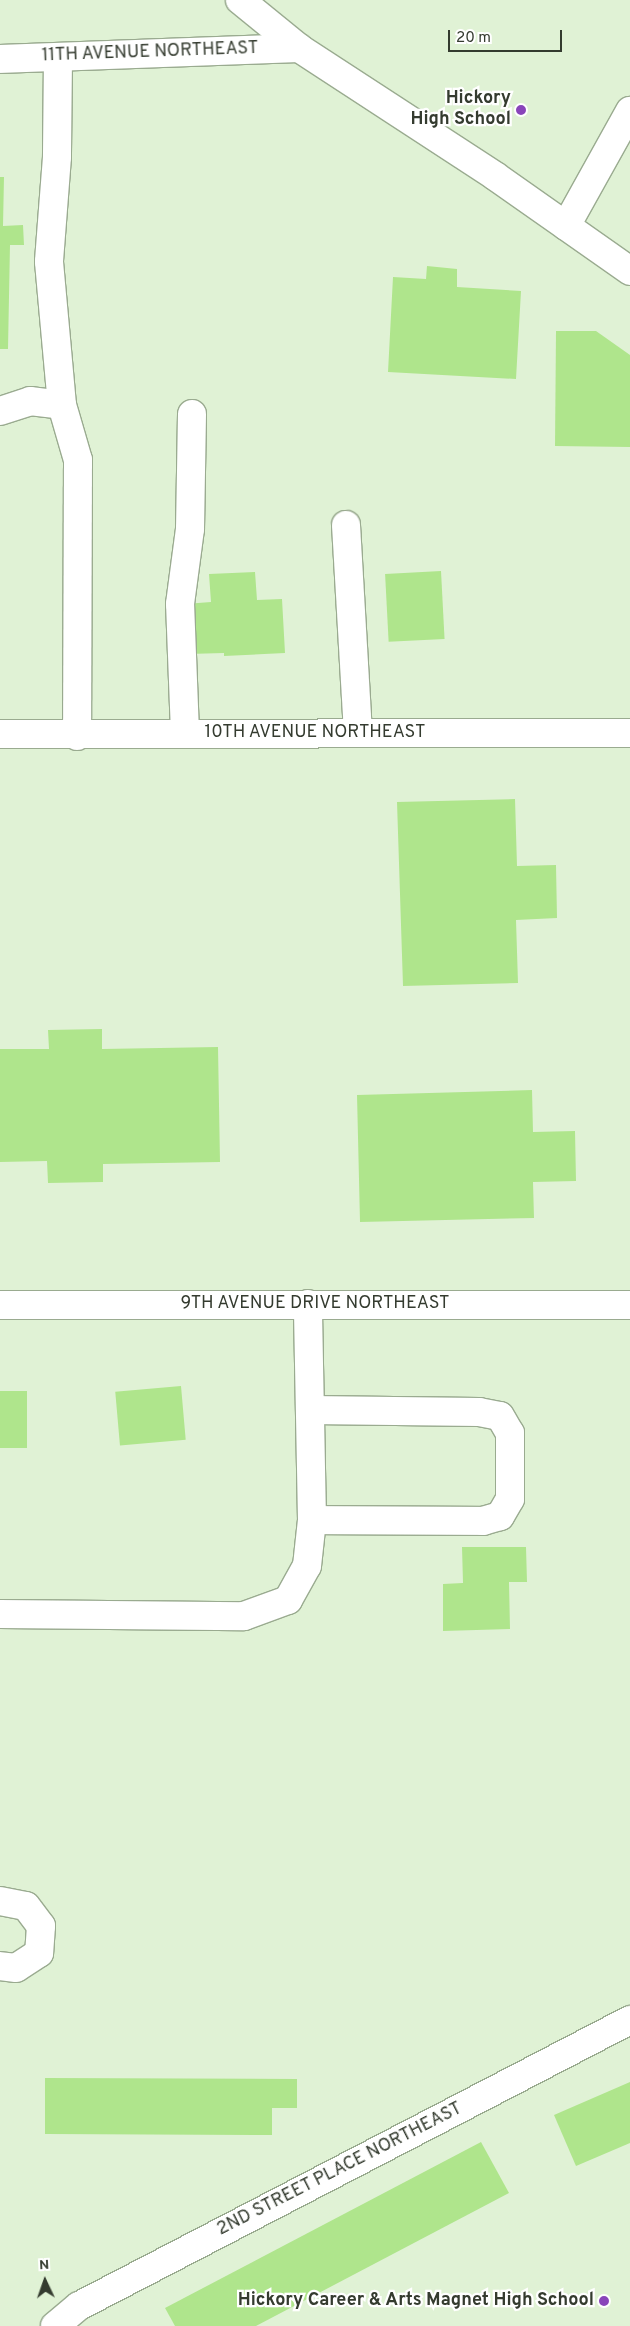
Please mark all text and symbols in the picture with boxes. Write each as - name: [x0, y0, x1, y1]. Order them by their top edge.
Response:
- scale bar: [450, 20, 564, 52]
- text: 20 m: [456, 29, 491, 48]
- street label: 11TH AVENUE NORTHEAST: [41, 38, 259, 68]
- place label: Hickory High School: [410, 89, 511, 132]
- marker: Hickory High School: [515, 104, 527, 116]
- street label: 10TH AVENUE NORTHEAST: [204, 722, 426, 744]
- street label: 9TH AVENUE DRIVE NORTHEAST: [180, 1293, 450, 1315]
- street label: 2ND STREET PLACE NORTHEAST: [214, 2098, 466, 2242]
- north arrow: [20, 2256, 70, 2306]
- text: N: [39, 2257, 50, 2274]
- place label: Hickory Career & Arts Magnet High School: [237, 2290, 594, 2312]
- marker: Hickory Career & Arts Magnet High School: [598, 2295, 610, 2307]

